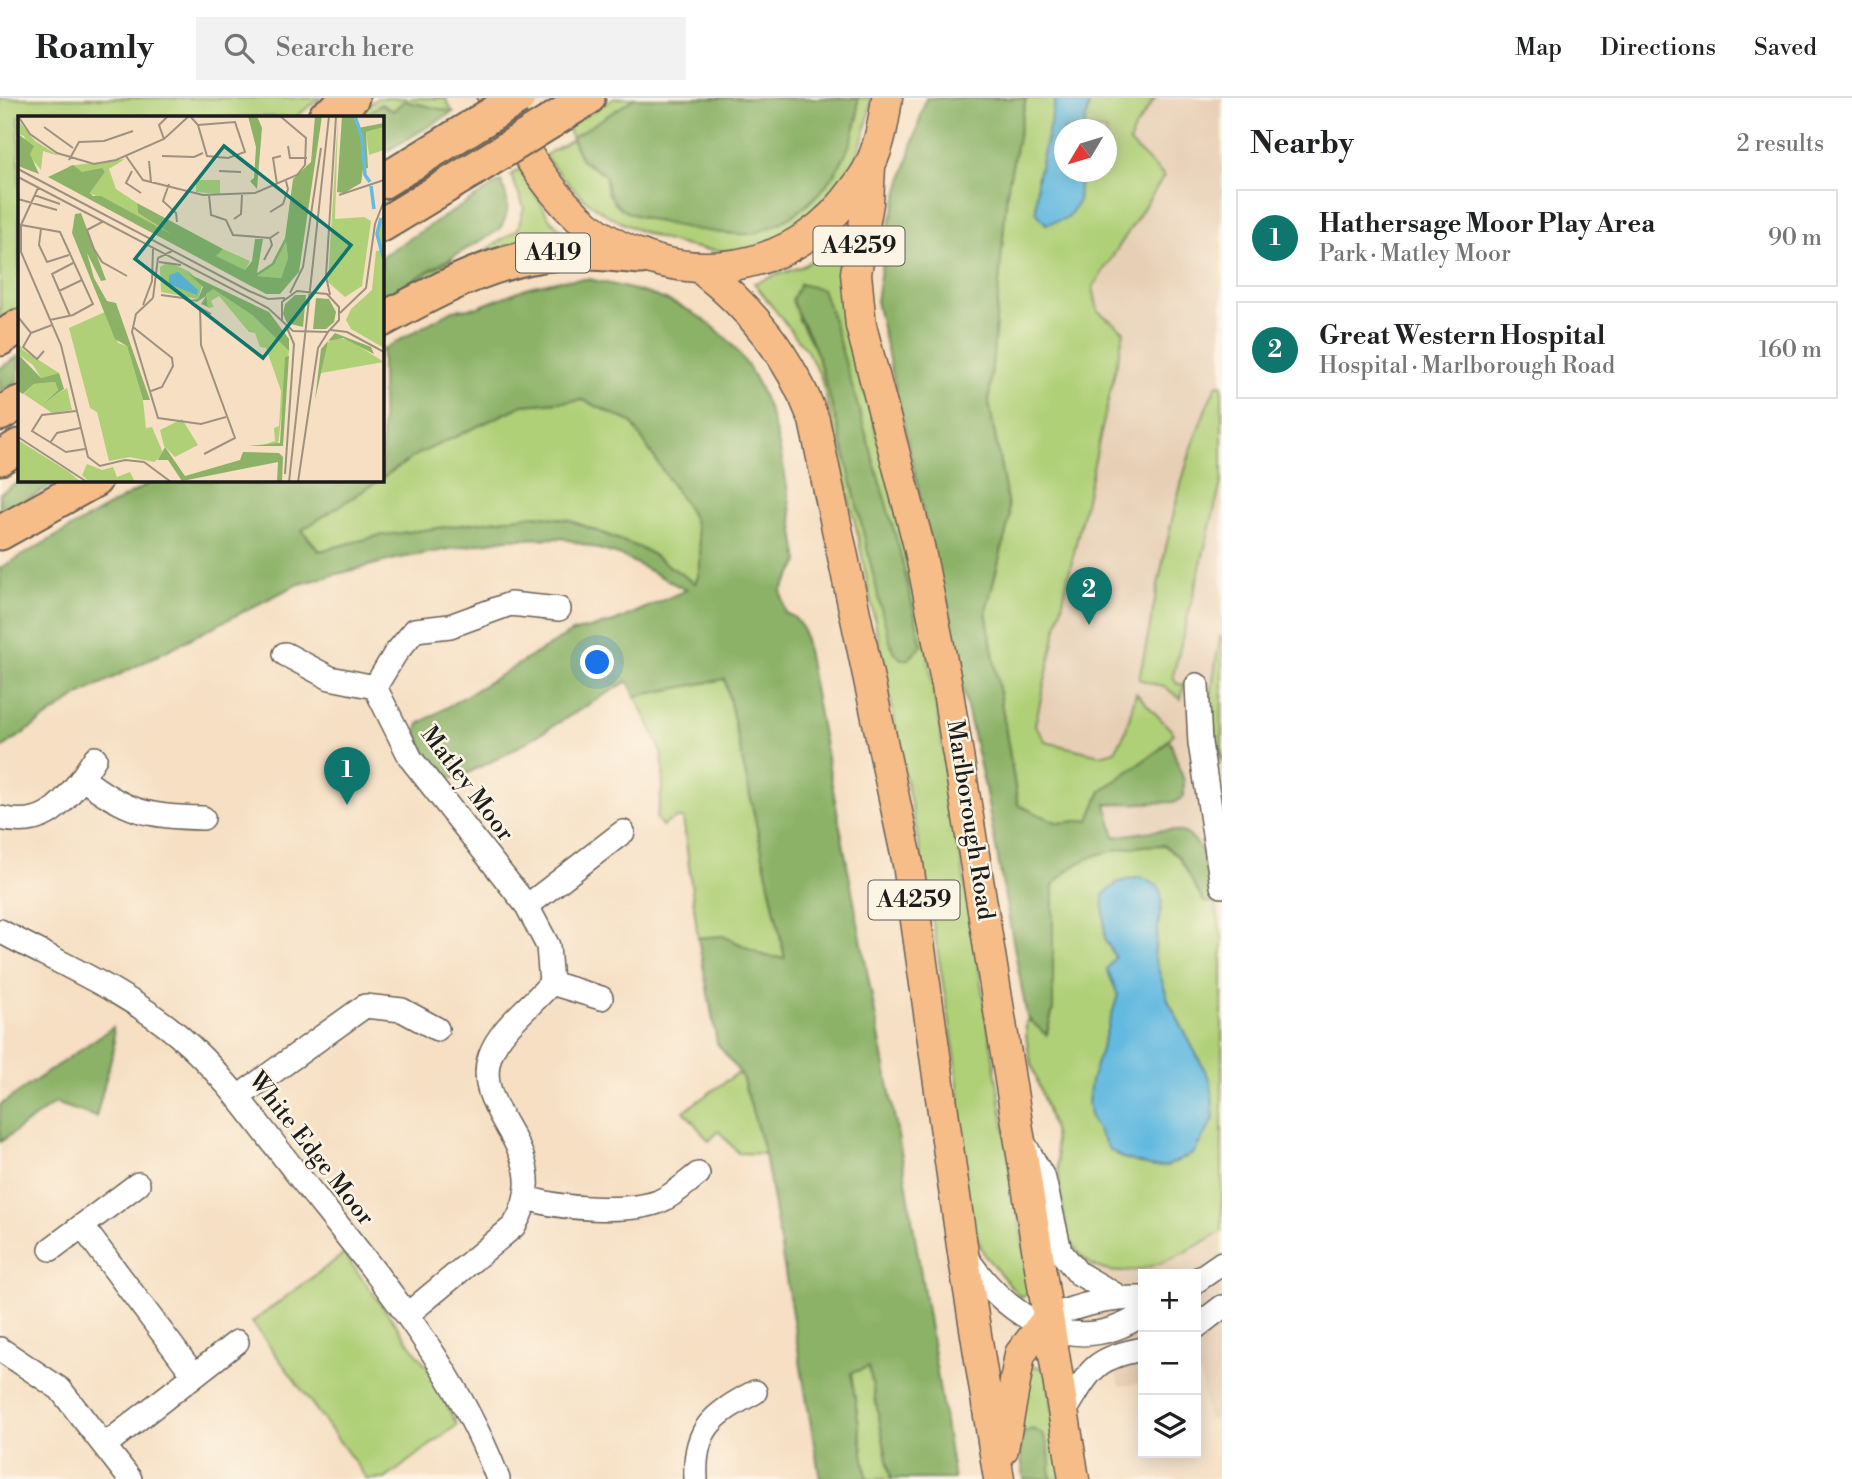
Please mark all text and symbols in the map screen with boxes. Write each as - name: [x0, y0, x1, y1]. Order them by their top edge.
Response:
- search box: [196, 17, 686, 80]
- text: Roamly: [35, 28, 154, 69]
- icon: search: [220, 29, 258, 67]
- text: Search here: [276, 32, 414, 64]
- text: Map: [1515, 33, 1562, 63]
- text: Directions: [1600, 33, 1716, 63]
- text: Saved: [1754, 33, 1817, 63]
- inset map: [18, 116, 383, 481]
- north arrow: [1054, 119, 1117, 182]
- text: Nearby: [1250, 125, 1354, 163]
- text: 2 results: [1737, 130, 1824, 158]
- text: Hathersage Moor Play Area: [1319, 208, 1655, 240]
- text: 1: [1269, 224, 1281, 252]
- text: 90 m: [1768, 224, 1822, 252]
- road number: A4259: [814, 226, 904, 266]
- road number: A419: [516, 234, 590, 272]
- text: Park · Matley Moor: [1319, 240, 1511, 268]
- text: Great Western Hospital: [1319, 320, 1605, 352]
- text: 2: [1268, 336, 1282, 364]
- text: 160 m: [1759, 336, 1822, 364]
- text: Hospital · Marlborough Road: [1319, 352, 1615, 380]
- pin: 2: [1066, 567, 1112, 625]
- your location: [580, 645, 614, 679]
- street label: Marlborough Road: [939, 718, 1001, 923]
- street label: Matley Moor: [414, 720, 520, 848]
- pin: 1: [324, 747, 370, 805]
- road number: A4259: [869, 880, 960, 920]
- street label: White Edge Moor: [241, 1065, 380, 1232]
- map controls: [1138, 1269, 1201, 1458]
- button: +: [1138, 1269, 1201, 1332]
- button: −: [1138, 1332, 1201, 1395]
- button: layers: [1138, 1395, 1201, 1458]

